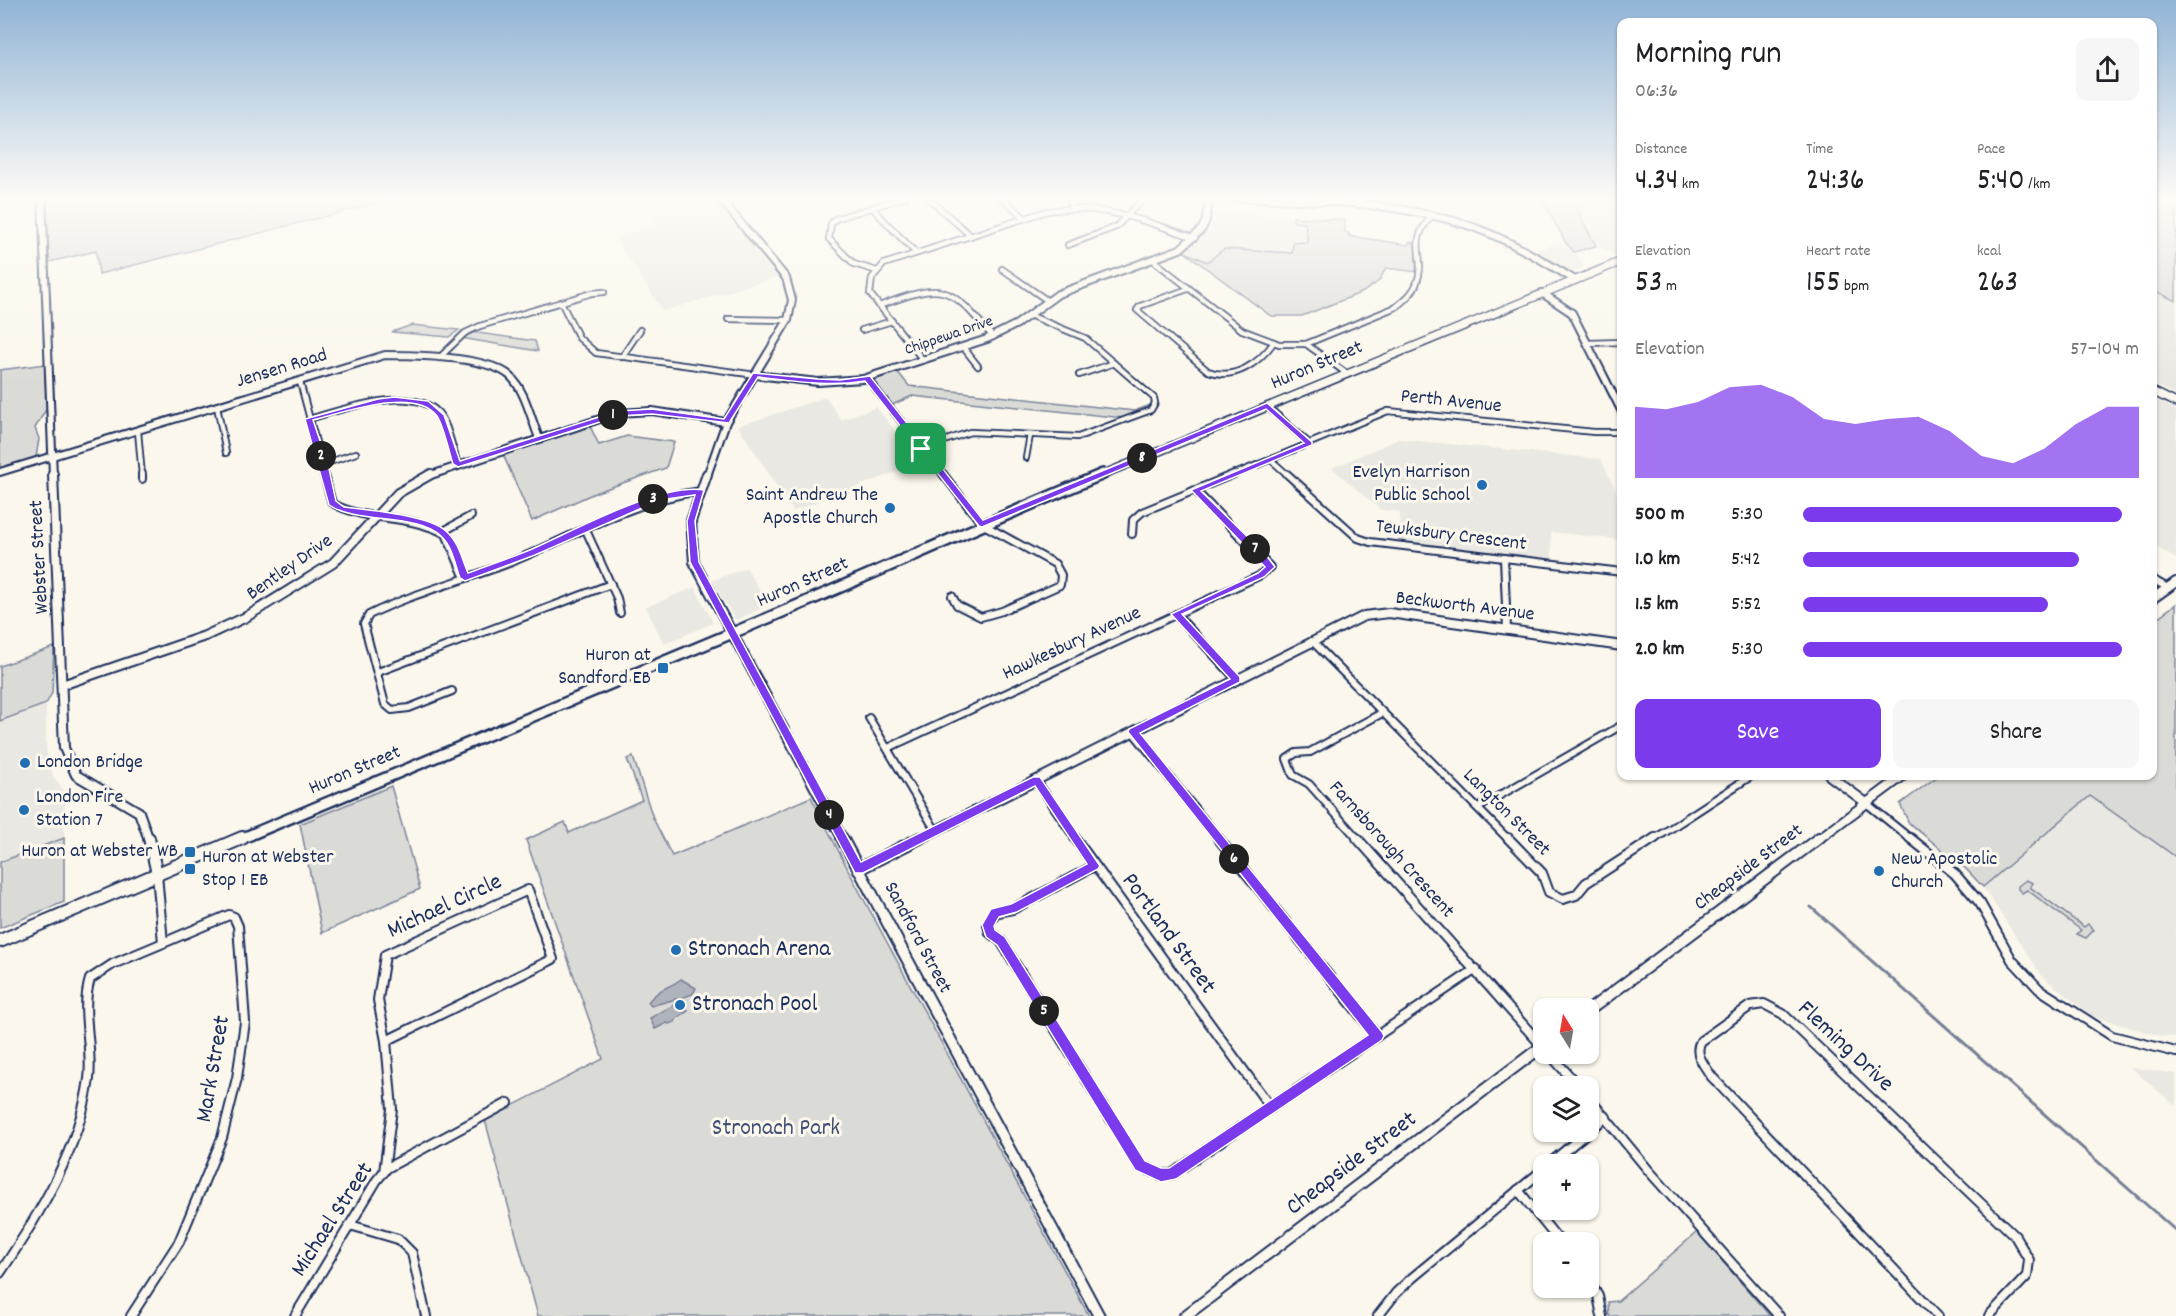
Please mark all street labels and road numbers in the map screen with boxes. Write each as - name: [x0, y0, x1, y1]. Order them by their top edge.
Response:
- street label: Chippewa Drive: [902, 310, 996, 362]
- street label: Huron Street: [1267, 334, 1367, 398]
- street label: Jensen Road: [233, 342, 331, 396]
- street label: Perth Avenue: [1399, 383, 1503, 421]
- street label: Webster Street: [23, 499, 57, 615]
- street label: Tewksbury Crescent: [1374, 513, 1528, 559]
- street label: Bentley Drive: [241, 528, 339, 608]
- street label: Huron Street: [753, 550, 853, 616]
- street label: Beckworth Avenue: [1394, 585, 1536, 629]
- street label: Hawkesbury Avenue: [998, 600, 1146, 688]
- street label: Huron Street: [305, 739, 405, 803]
- street label: Langton Street: [1456, 763, 1556, 863]
- street label: Farnsborough Crescent: [1322, 775, 1460, 925]
- street label: Cheapside Street: [1689, 818, 1809, 918]
- street label: Michael Circle: [382, 866, 508, 948]
- street label: Portland Street: [1112, 866, 1224, 1002]
- street label: Sandford Street: [876, 877, 958, 999]
- street label: Fleming Drive: [1789, 993, 1901, 1101]
- street label: Mark Street: [188, 1013, 240, 1125]
- street label: Cheapside Street: [1280, 1103, 1425, 1224]
- street label: Michael Street: [283, 1156, 383, 1284]

